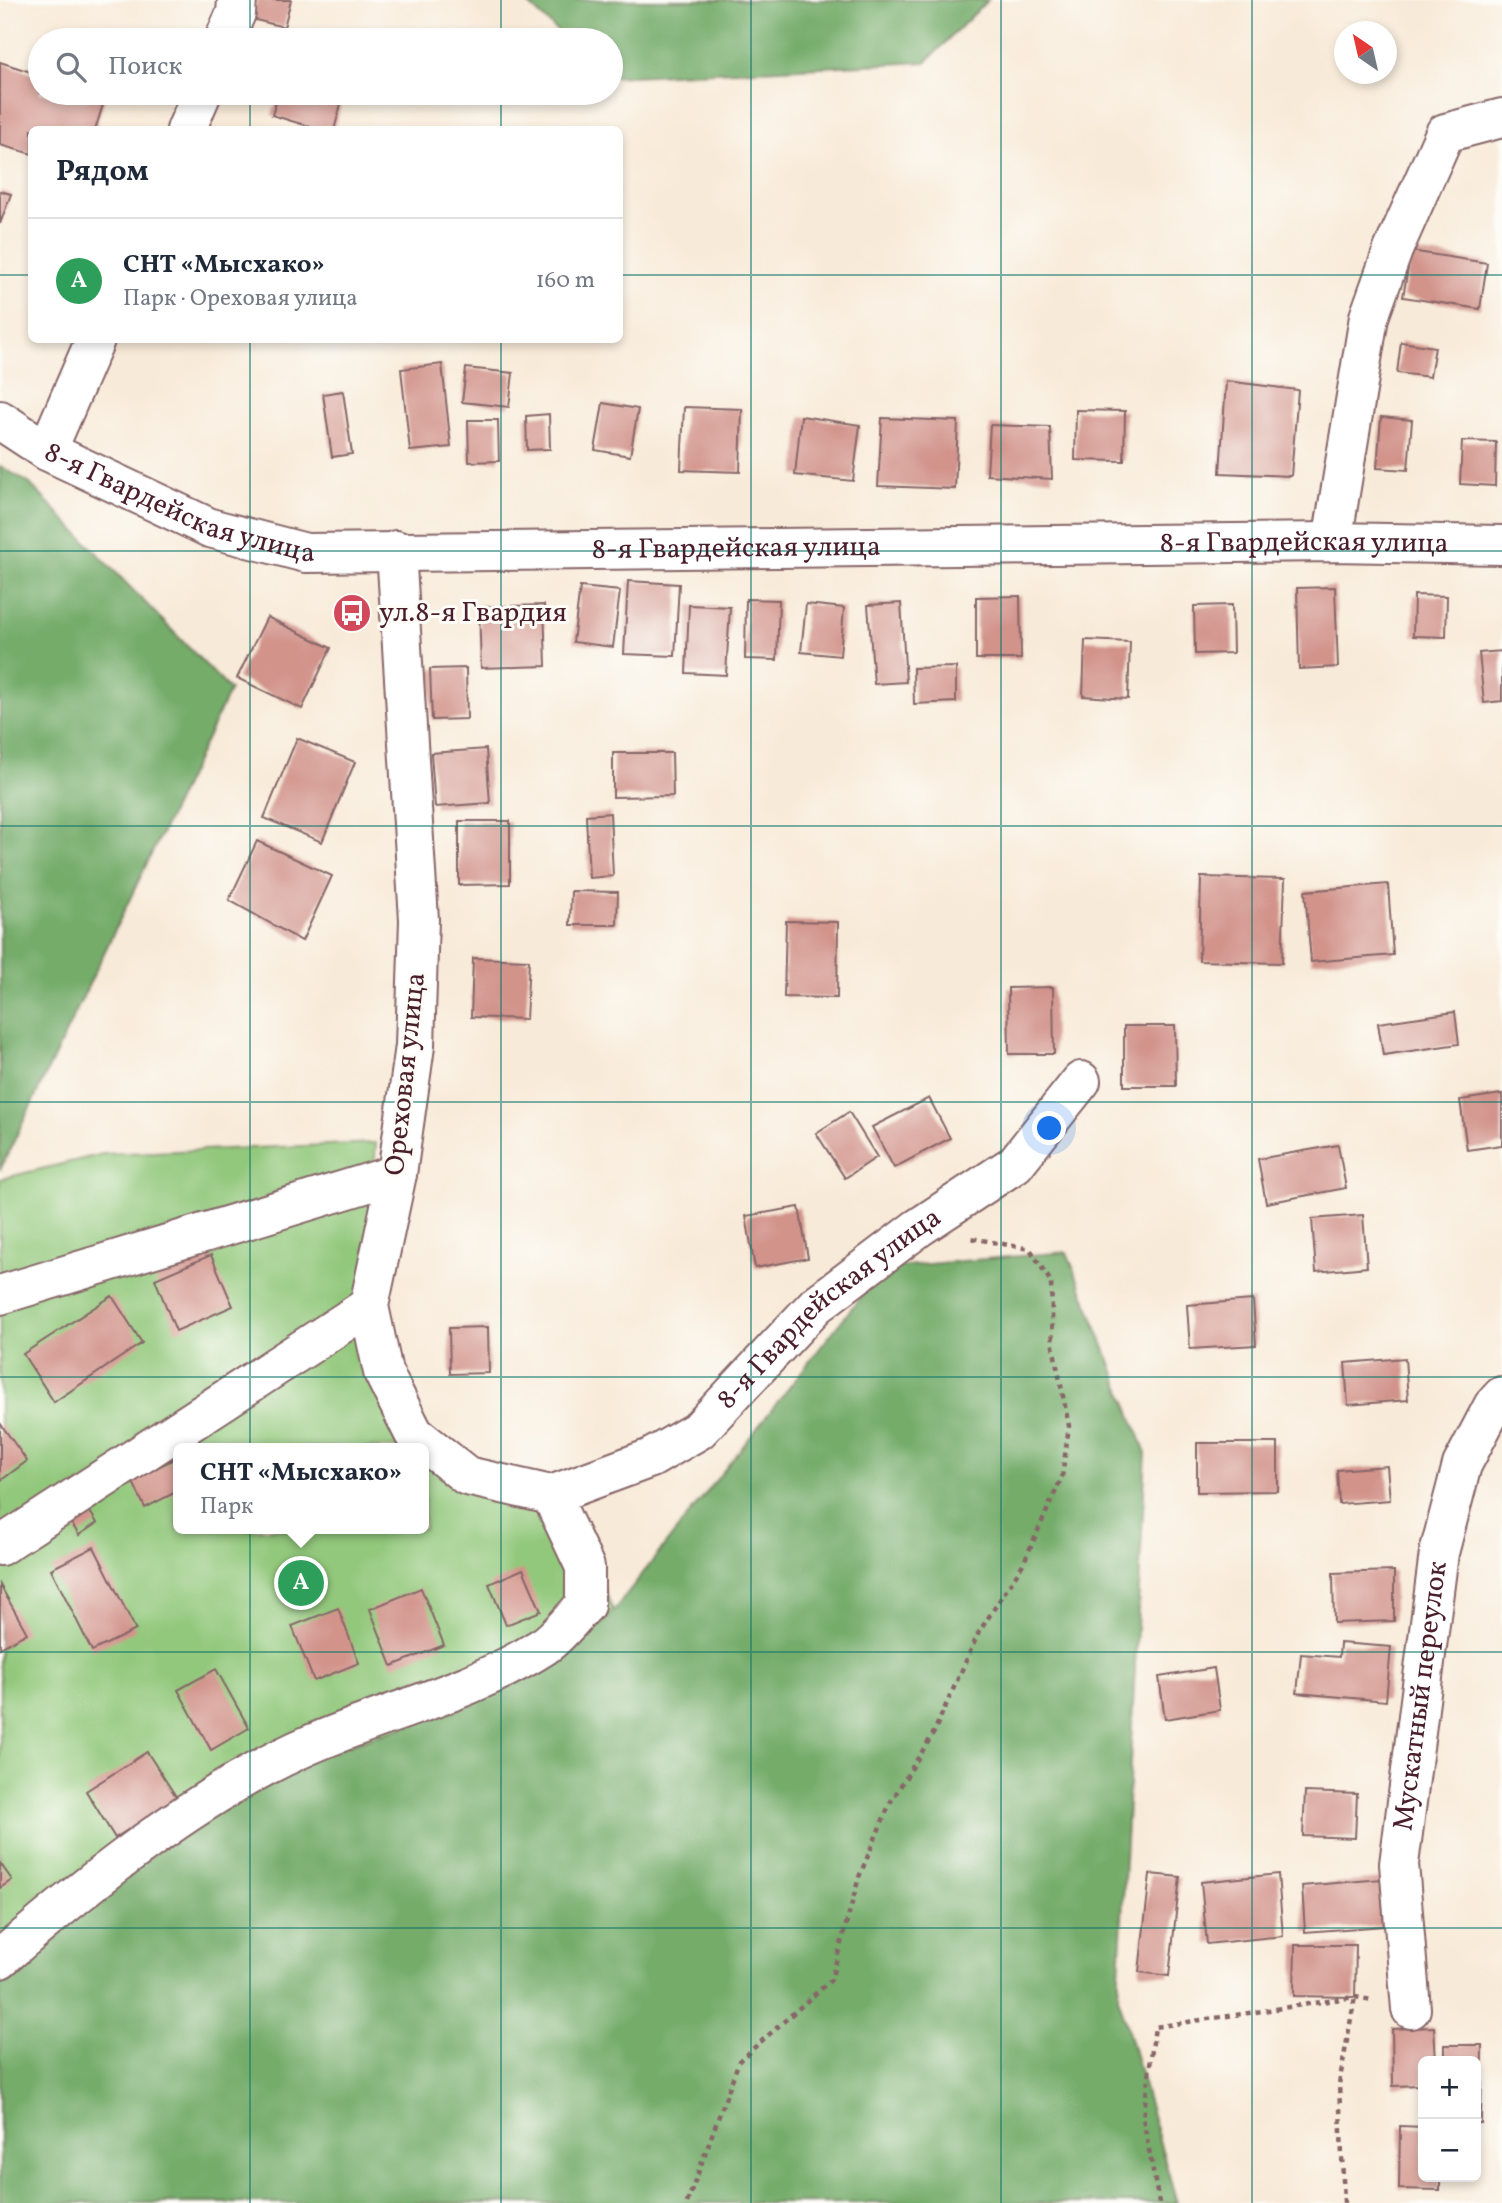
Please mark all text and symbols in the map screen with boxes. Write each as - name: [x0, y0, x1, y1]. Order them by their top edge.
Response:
- north arrow: [1334, 21, 1397, 84]
- search box: [28, 28, 623, 105]
- icon: search: [52, 48, 90, 86]
- text: Поиск: [108, 49, 182, 85]
- text: Рядом: [56, 151, 149, 193]
- text: СНТ «Мысхако»: [123, 247, 325, 283]
- text: A: [71, 265, 87, 297]
- text: 160 m: [536, 265, 595, 297]
- text: Парк · Ореховая улица: [123, 283, 358, 315]
- street label: 8-я Гвардейская улица: [38, 433, 315, 573]
- street label: 8-я Гвардейская улица: [1159, 522, 1449, 564]
- street label: 8-я Гвардейская улица: [591, 527, 881, 569]
- bus stop icon: ул.8-я Гвардия: [331, 592, 373, 634]
- place label: ул.8-я Гвардия: [379, 594, 567, 633]
- street label: Ореховая улица: [376, 970, 436, 1178]
- your location: [1032, 1111, 1066, 1145]
- street label: 8-я Гвардейская улица: [708, 1198, 949, 1418]
- popup: [173, 1443, 429, 1534]
- text: СНТ «Мысхако»: [200, 1455, 402, 1491]
- text: Парк: [200, 1491, 253, 1523]
- pin: A: [278, 1557, 324, 1609]
- street label: Мускатный переулок: [1384, 1559, 1457, 1833]
- map controls: [1418, 2056, 1481, 2182]
- button: +: [1418, 2056, 1481, 2119]
- button: −: [1418, 2119, 1481, 2182]

